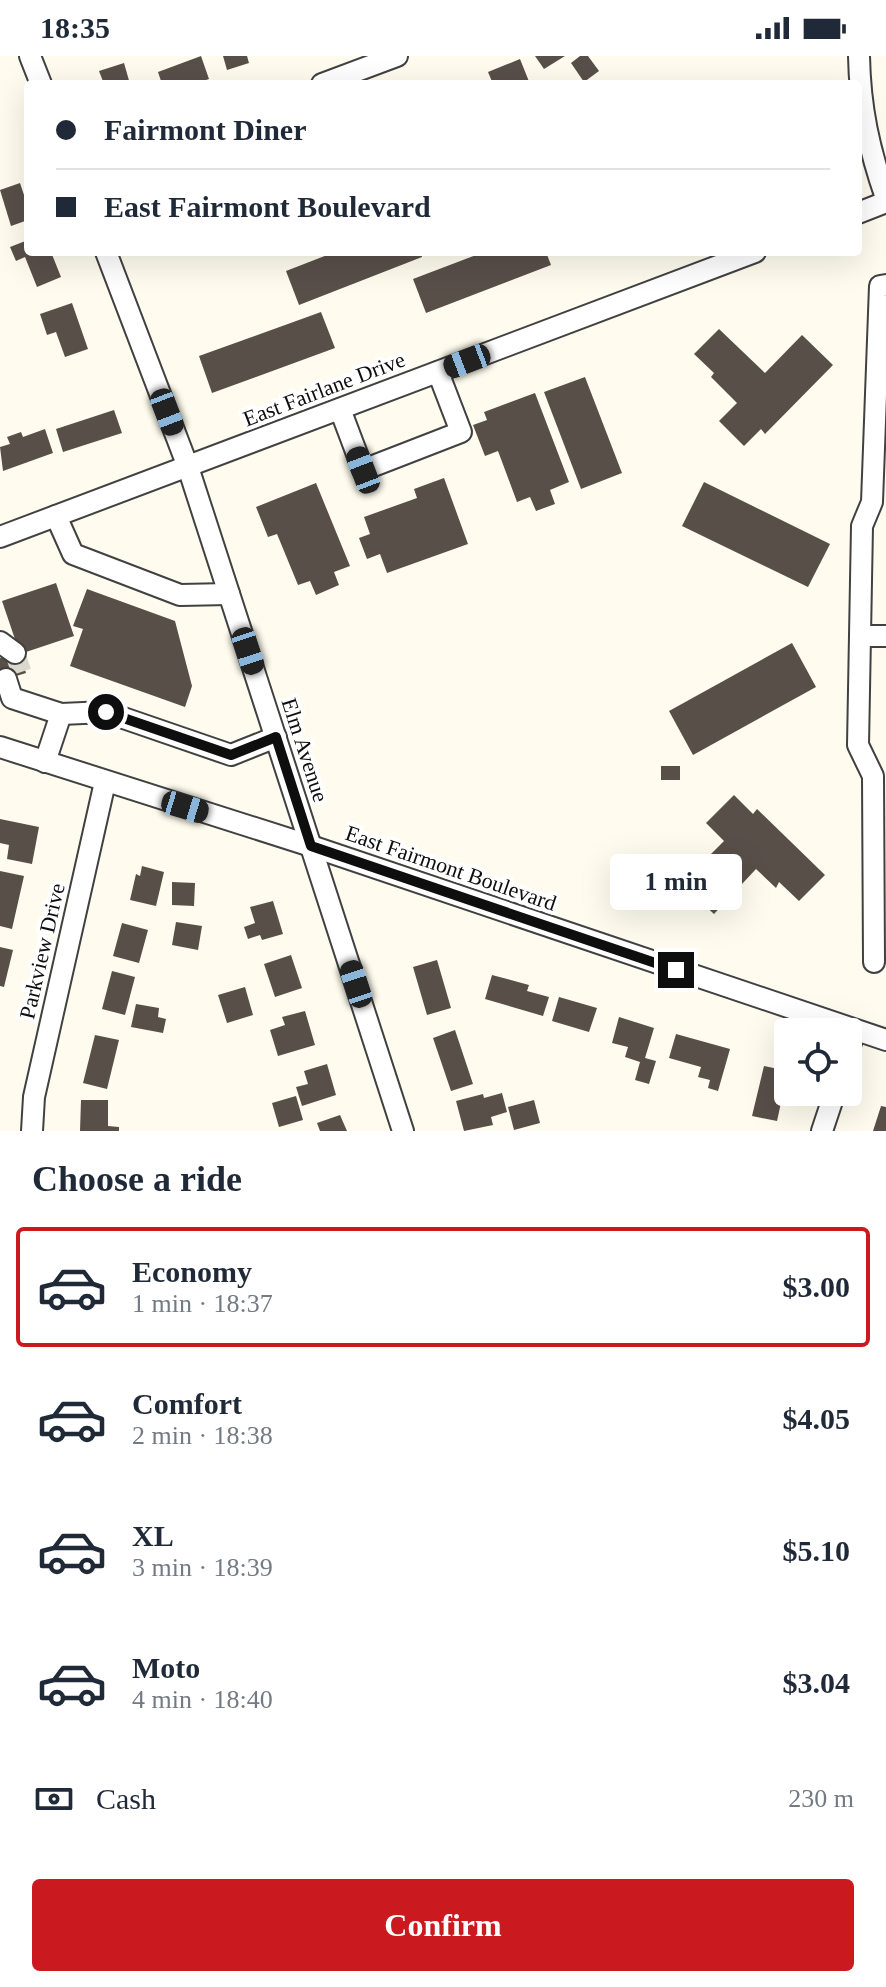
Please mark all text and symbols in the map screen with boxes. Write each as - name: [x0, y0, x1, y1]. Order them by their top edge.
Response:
- text: 18:35: [40, 11, 110, 44]
- text: Fairmont Diner: [104, 113, 306, 146]
- text: East Fairmont Boulevard: [104, 190, 431, 223]
- car: [440, 341, 494, 381]
- street label: East Fairlane Drive: [240, 347, 408, 431]
- car: [147, 385, 187, 439]
- car: [343, 443, 383, 497]
- car: [229, 624, 267, 678]
- route start: [88, 694, 124, 730]
- street label: Elm Avenue: [276, 695, 334, 805]
- car: [159, 789, 211, 825]
- street label: East Fairmont Boulevard: [342, 820, 560, 916]
- callout: 1 min: [610, 854, 742, 910]
- text: 1 min: [645, 867, 707, 896]
- street label: Parkview Drive: [14, 881, 70, 1021]
- route end: [658, 952, 694, 988]
- car: [337, 957, 375, 1011]
- map controls: [774, 1018, 862, 1106]
- button: locate: [774, 1018, 862, 1106]
- text: Choose a ride: [32, 1159, 242, 1199]
- icon: car: [36, 1251, 108, 1323]
- text: Economy: [132, 1255, 252, 1288]
- text: $3.00: [783, 1270, 850, 1303]
- text: 1 min · 18:37: [132, 1289, 273, 1318]
- icon: car: [36, 1383, 108, 1455]
- text: Comfort: [132, 1387, 242, 1420]
- text: $4.05: [783, 1402, 850, 1435]
- text: 2 min · 18:38: [132, 1421, 273, 1450]
- icon: car: [36, 1515, 108, 1587]
- text: XL: [132, 1519, 174, 1552]
- text: $5.10: [783, 1534, 850, 1567]
- text: 3 min · 18:39: [132, 1553, 273, 1582]
- icon: car: [36, 1647, 108, 1719]
- text: Moto: [132, 1651, 200, 1684]
- text: $3.04: [783, 1666, 850, 1699]
- text: 4 min · 18:40: [132, 1685, 273, 1714]
- icon: cash: [32, 1777, 76, 1821]
- text: Cash: [96, 1782, 156, 1815]
- text: 230 m: [788, 1784, 854, 1813]
- button: Confirm: [32, 1879, 854, 1971]

